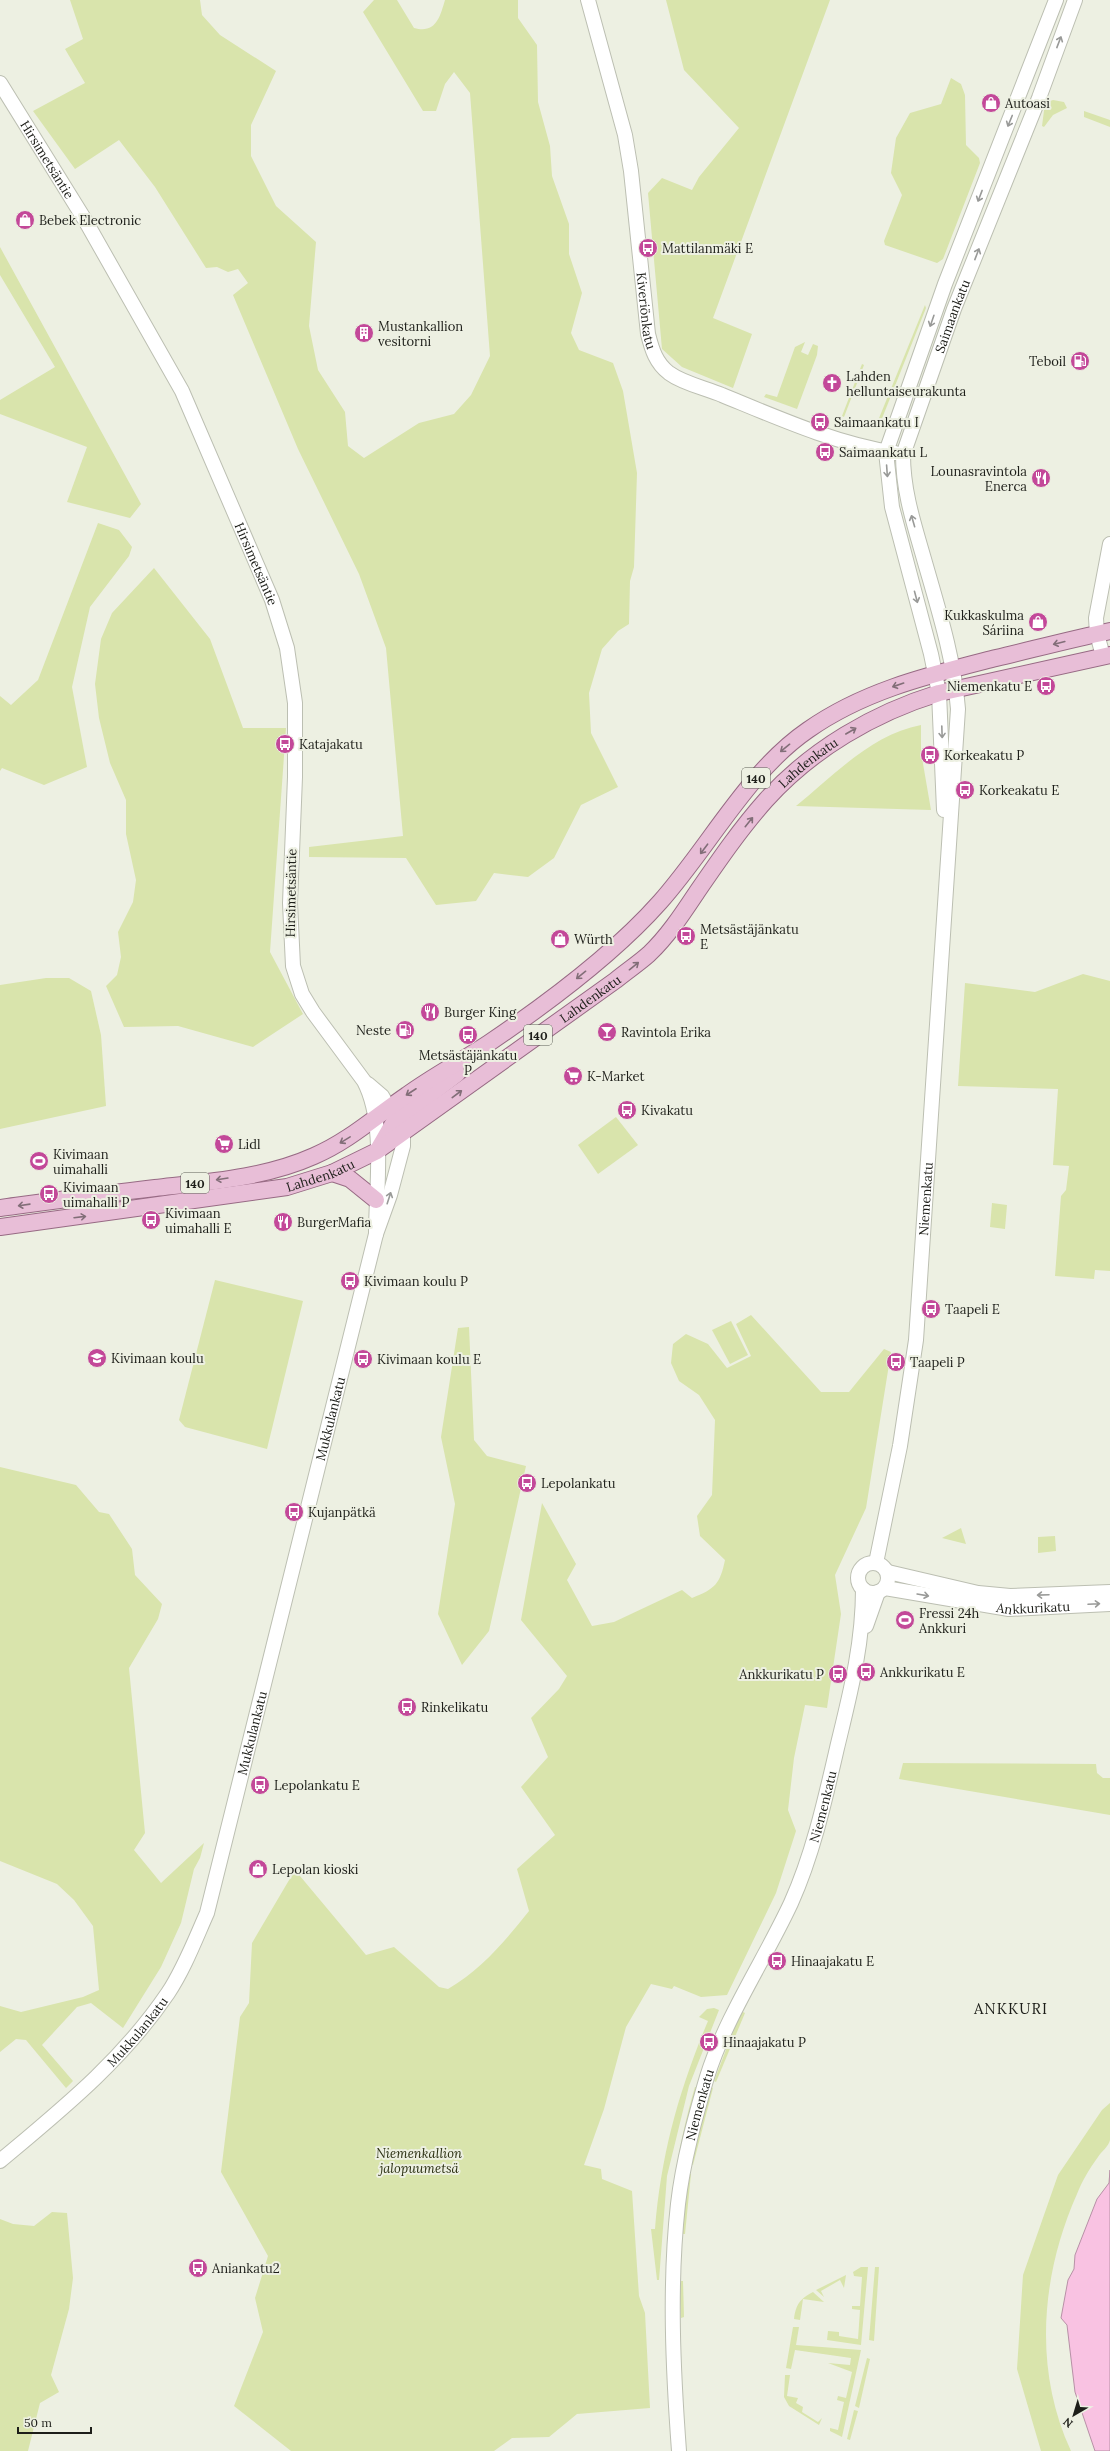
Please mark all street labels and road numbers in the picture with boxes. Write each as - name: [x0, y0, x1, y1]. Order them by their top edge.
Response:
- street label: Hirsimetsäntie: [17, 117, 78, 202]
- street label: Kiveriönkatu: [633, 271, 660, 351]
- street label: Saimaankatu: [931, 277, 974, 355]
- street label: Hirsimetsäntie: [231, 520, 282, 607]
- street label: Lahdenkatu: [774, 733, 841, 791]
- road number: 140: [742, 768, 770, 788]
- street label: Hirsimetsäntie: [282, 848, 300, 938]
- street label: Lahdenkatu: [556, 971, 624, 1026]
- road number: 140: [524, 1025, 552, 1045]
- street label: Lahdenkatu: [284, 1155, 357, 1195]
- street label: Niemenkatu: [914, 1161, 936, 1236]
- road number: 140: [181, 1173, 209, 1193]
- street label: Mukkulankatu: [311, 1375, 349, 1462]
- street label: Ankkurikatu: [994, 1597, 1071, 1618]
- street label: Mukkulankatu: [233, 1689, 270, 1777]
- street label: Niemenkatu: [805, 1769, 840, 1844]
- street label: Mukkulankatu: [103, 1993, 171, 2070]
- street label: Niemenkatu: [681, 2066, 718, 2142]

